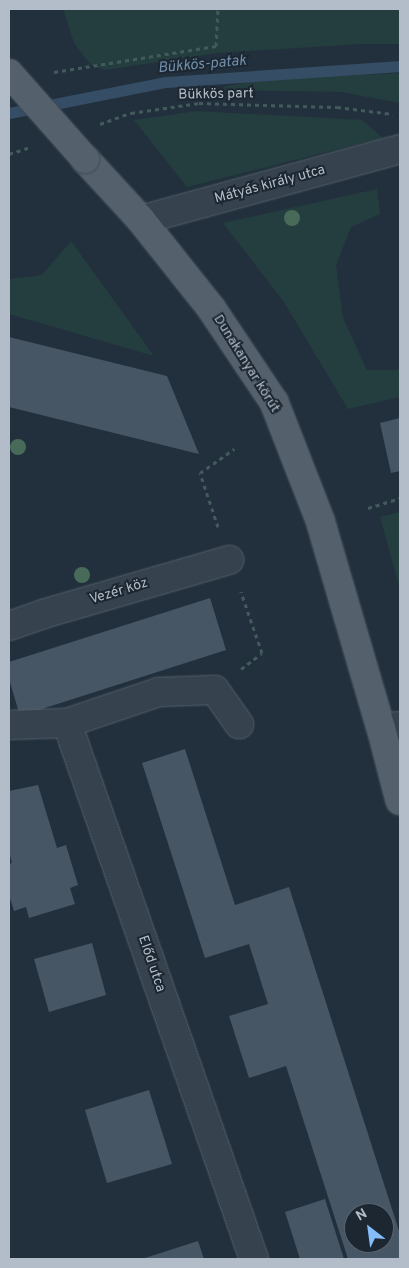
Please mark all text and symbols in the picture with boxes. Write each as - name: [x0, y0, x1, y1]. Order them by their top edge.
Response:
- water label: Bükkös-patak: [157, 52, 247, 78]
- street label: Bükkös part: [178, 86, 254, 104]
- street label: Mátyás király utca: [213, 162, 327, 208]
- street label: Dunakanyar körút: [209, 312, 283, 416]
- street label: Vezér köz: [88, 575, 150, 609]
- street label: Előd utca: [134, 934, 168, 994]
- north arrow: [344, 1203, 394, 1253]
- text: N: [353, 1206, 370, 1225]

